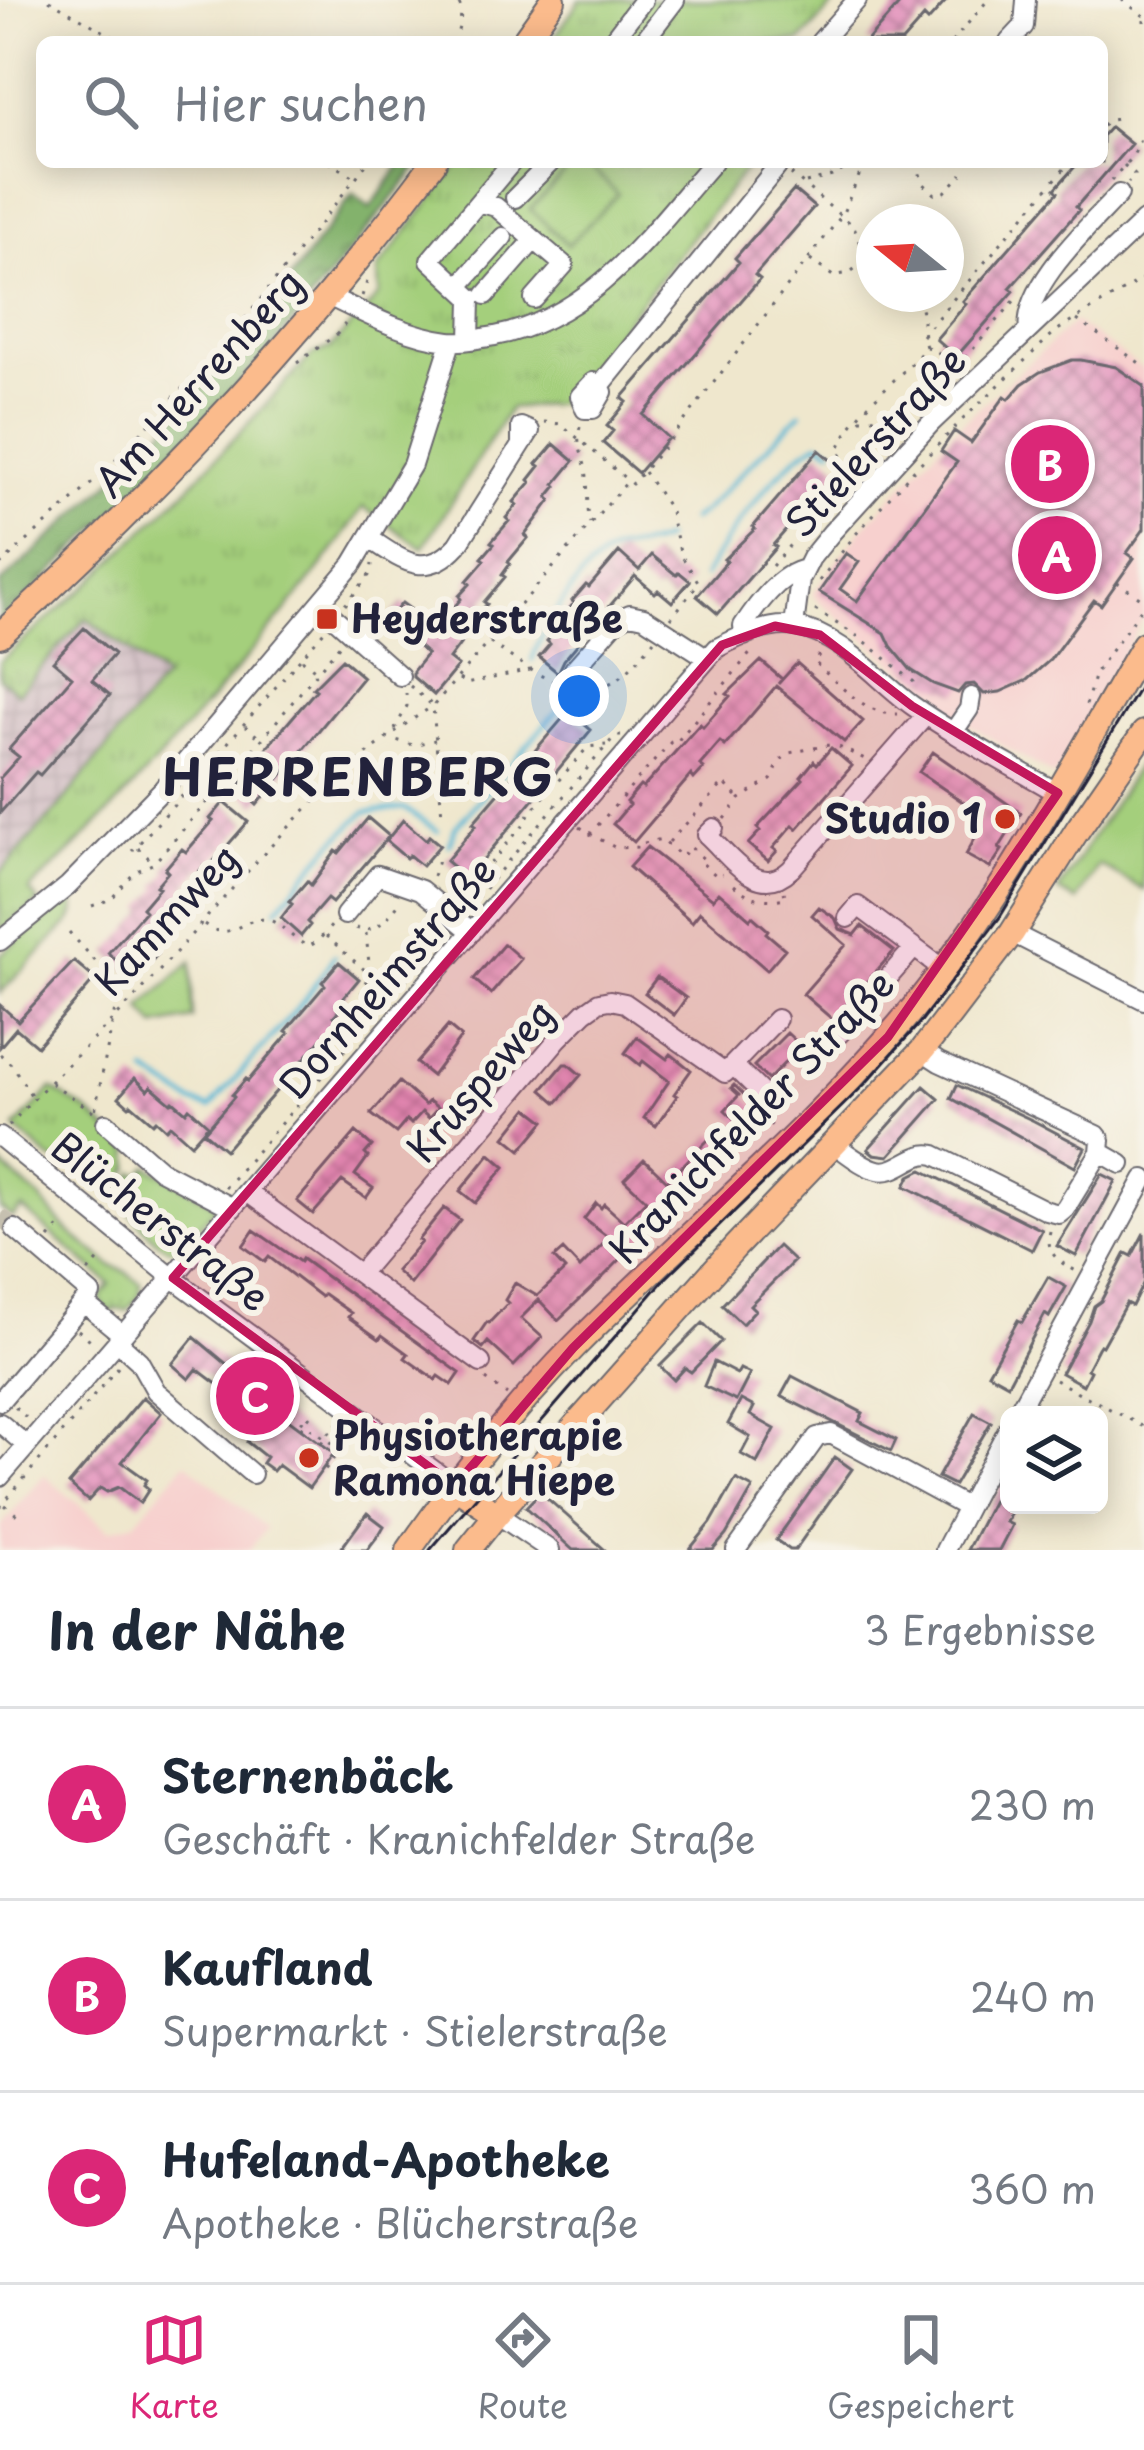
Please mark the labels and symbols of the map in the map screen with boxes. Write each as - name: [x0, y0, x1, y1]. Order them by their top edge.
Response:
- north arrow: [856, 204, 964, 312]
- street label: Am Herrenberg: [79, 254, 316, 508]
- street label: Stielerstraße: [770, 331, 978, 549]
- pin: B: [1011, 419, 1089, 509]
- pin: A: [1018, 510, 1096, 600]
- place label: Heyderstraße: [351, 587, 623, 646]
- marker: Heyderstraße: [314, 606, 340, 632]
- your location: [549, 666, 609, 726]
- district label: HERRENBERG: [162, 736, 556, 813]
- place label: Studio 1: [825, 787, 981, 846]
- marker: Studio 1: [992, 806, 1018, 832]
- street label: Kammweg: [79, 829, 251, 1008]
- street label: Dornheimstraße: [264, 842, 508, 1111]
- street label: Kranichfelder Straße: [594, 955, 906, 1276]
- street label: Kruspeweg: [391, 985, 567, 1174]
- street label: Blücherstraße: [40, 1116, 283, 1324]
- pin: C: [216, 1351, 294, 1441]
- place label: Physiotherapie Ramona Hiepe: [333, 1404, 623, 1508]
- marker: Physiotherapie Ramona Hiepe: [296, 1445, 322, 1471]

